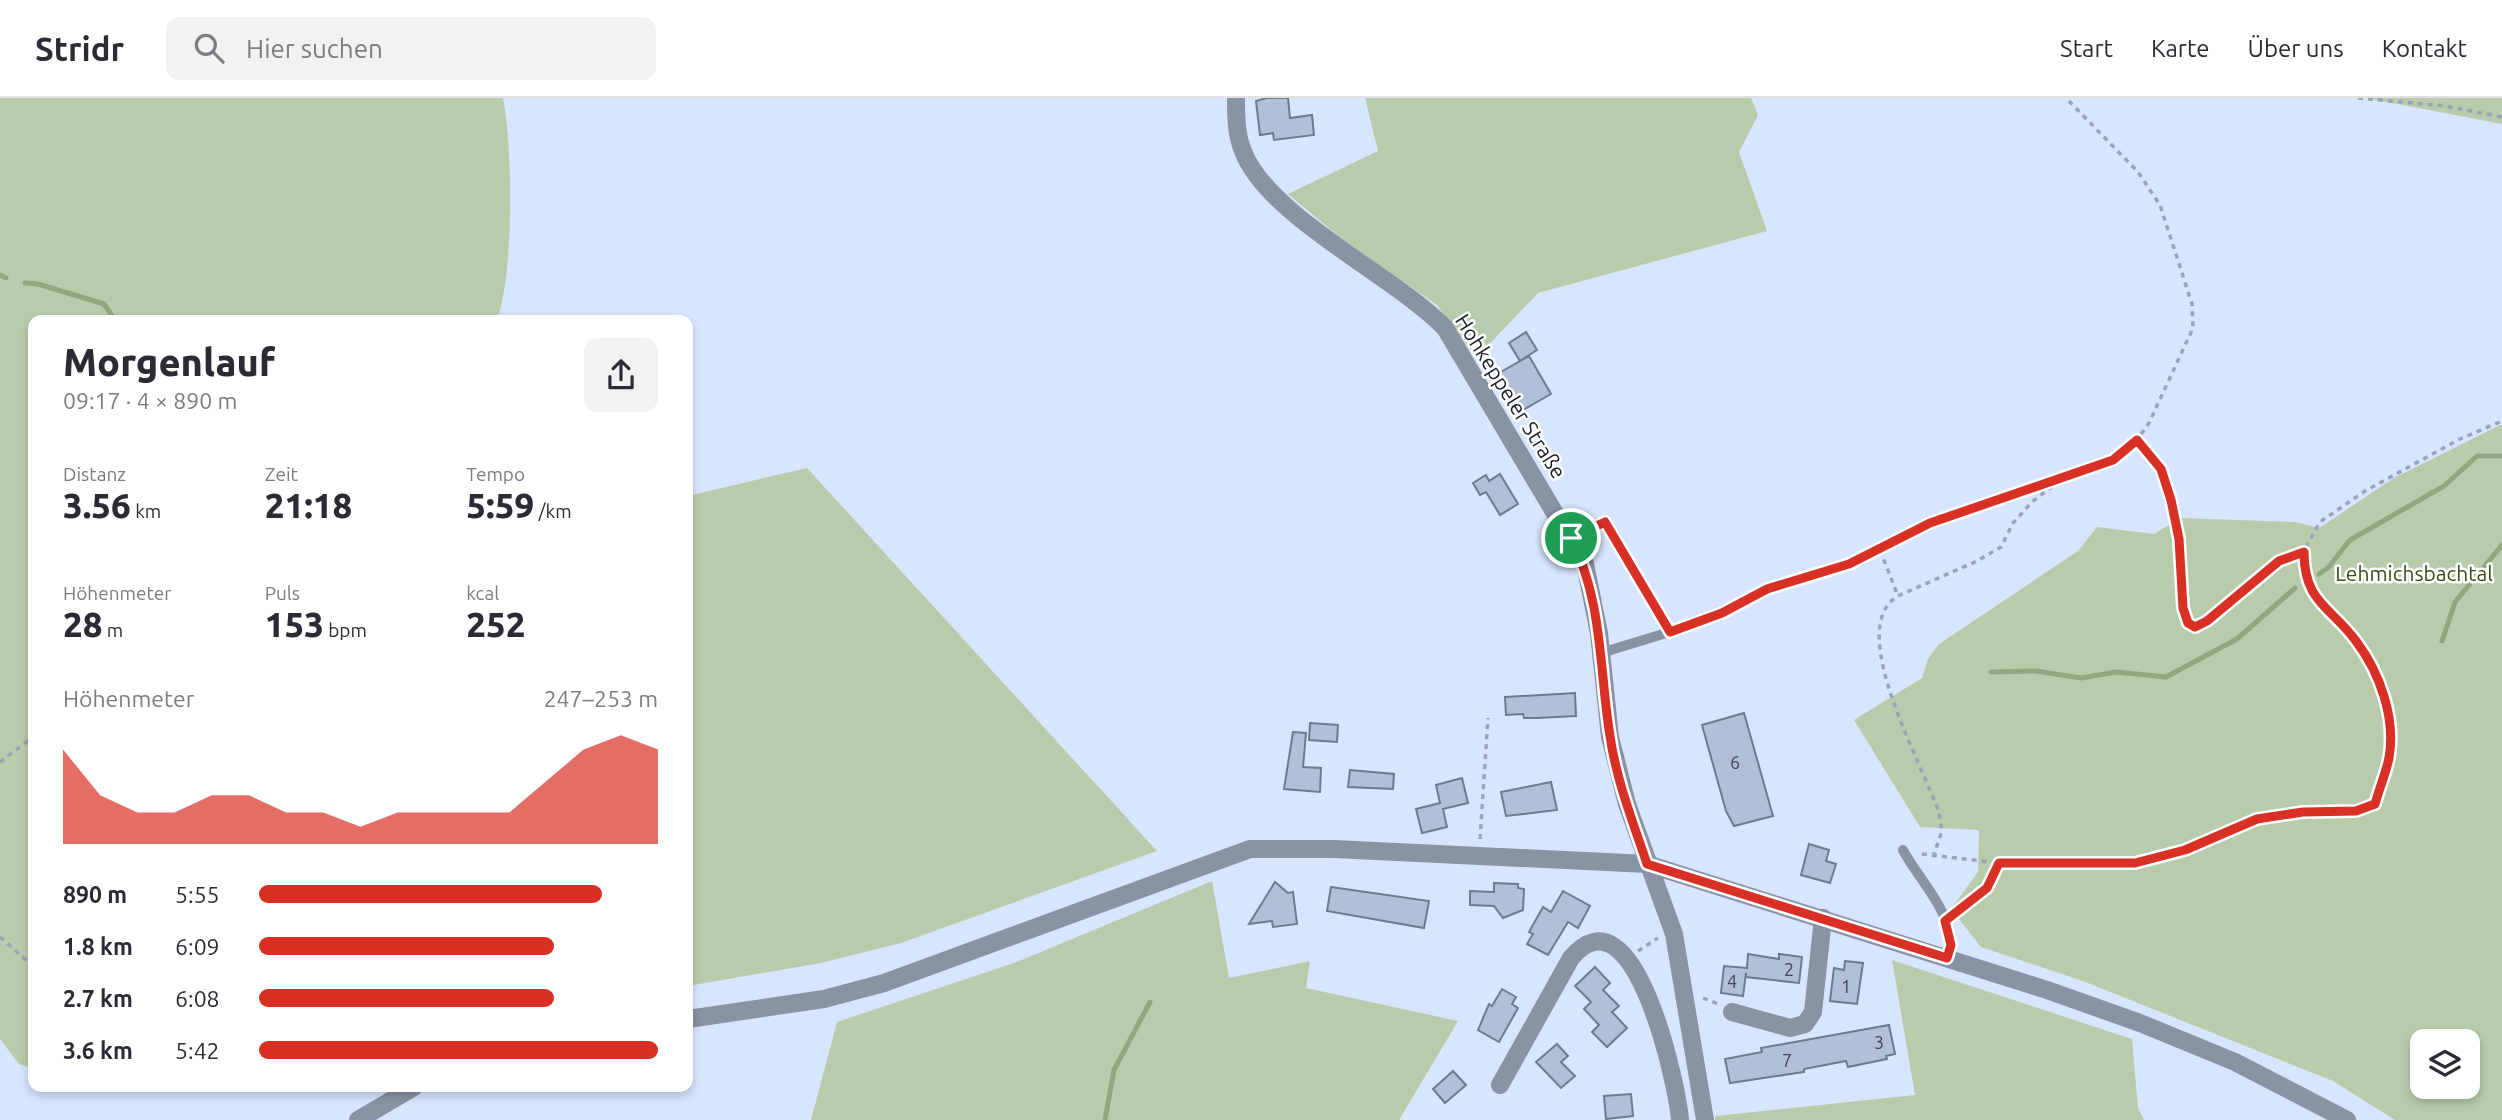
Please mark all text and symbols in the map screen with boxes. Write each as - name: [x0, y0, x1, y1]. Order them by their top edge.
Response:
- search box: [166, 17, 656, 80]
- icon: search: [190, 29, 228, 67]
- text: Stridr: [35, 30, 124, 67]
- text: Hier suchen: [246, 34, 383, 63]
- text: Start: [2060, 35, 2113, 62]
- text: Karte: [2151, 35, 2210, 62]
- text: Über uns: [2248, 35, 2344, 62]
- text: Kontakt: [2382, 35, 2467, 62]
- street label: Hohkeppeler Straße: [1451, 309, 1571, 483]
- button: share: [584, 338, 658, 412]
- text: Morgenlauf: [63, 341, 275, 383]
- text: 09:17 · 4 × 890 m: [63, 388, 237, 413]
- text: Distanz: [63, 463, 126, 485]
- text: Zeit: [265, 463, 298, 485]
- text: Tempo: [466, 463, 525, 485]
- text: 3.56: [63, 485, 131, 525]
- text: 21:18: [265, 485, 352, 525]
- text: 5:59: [466, 485, 534, 525]
- text: km: [131, 500, 161, 522]
- text: /km: [534, 500, 572, 522]
- pin: [1541, 508, 1601, 568]
- icon: arrive: [1552, 519, 1590, 557]
- park label: Lehmichsbachtal: [2335, 561, 2493, 585]
- text: Höhenmeter: [63, 582, 172, 604]
- text: Puls: [265, 582, 300, 604]
- text: kcal: [466, 582, 499, 604]
- text: 28: [63, 604, 102, 644]
- text: 153: [265, 604, 324, 644]
- text: 252: [466, 604, 526, 644]
- text: m: [102, 619, 123, 641]
- text: bpm: [324, 619, 367, 641]
- text: Höhenmeter: [63, 686, 194, 711]
- text: 247–253 m: [544, 686, 658, 711]
- house number: 6: [1730, 752, 1740, 772]
- text: 890 m: [63, 882, 127, 907]
- text: 5:55: [175, 882, 220, 907]
- text: 1.8 km: [63, 934, 133, 959]
- text: 6:09: [175, 934, 220, 959]
- house number: 2: [1784, 959, 1794, 979]
- house number: 4: [1727, 971, 1737, 991]
- house number: 1: [1841, 976, 1851, 996]
- text: 2.7 km: [63, 986, 133, 1011]
- text: 6:08: [175, 986, 220, 1011]
- map controls: [2410, 1029, 2480, 1099]
- button: layers: [2410, 1029, 2480, 1099]
- house number: 3: [1874, 1032, 1884, 1052]
- text: 3.6 km: [63, 1038, 133, 1063]
- text: 5:42: [175, 1038, 220, 1063]
- house number: 7: [1782, 1050, 1792, 1070]

